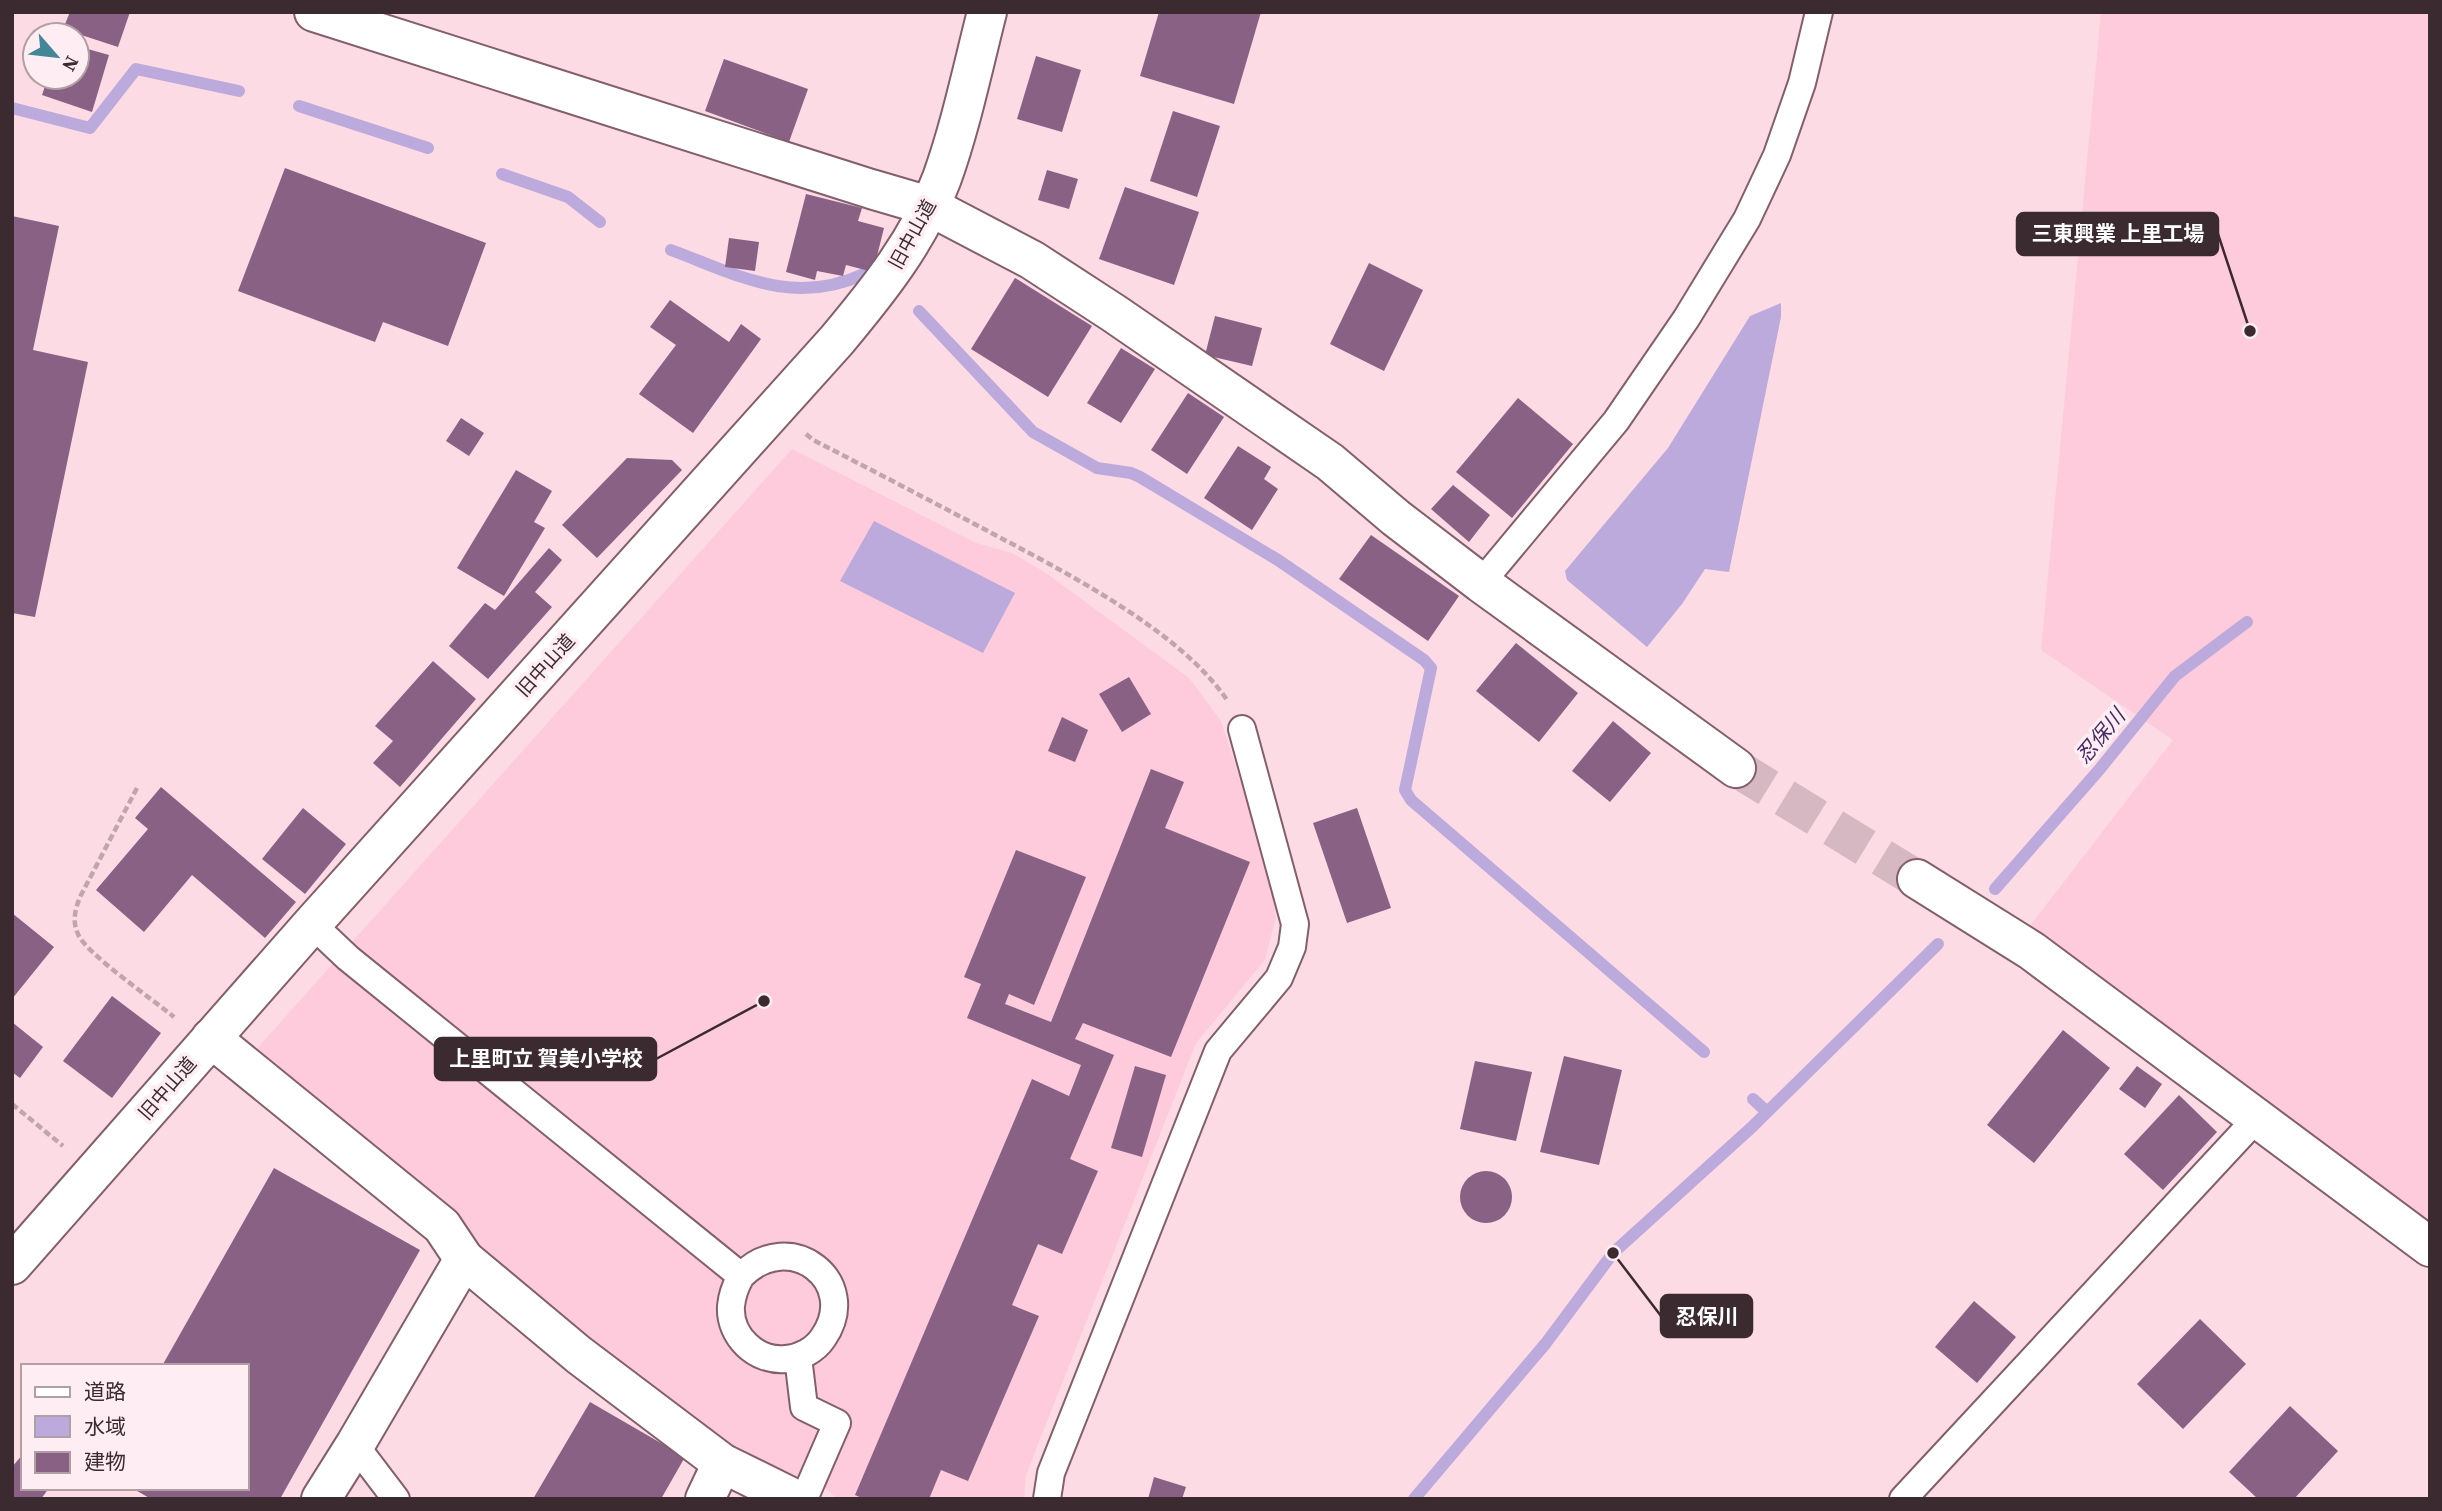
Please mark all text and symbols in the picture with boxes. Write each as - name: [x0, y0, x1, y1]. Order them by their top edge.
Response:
- north arrow: [21, 21, 91, 91]
- text: N: [56, 52, 86, 76]
- street label: 旧中山道: [882, 194, 942, 274]
- callout: 三東興業 上里工場: [2017, 213, 2218, 255]
- text: 三東興業 上里工場: [2032, 219, 2204, 248]
- street label: 旧中山道: [510, 628, 580, 702]
- water label: 忍保川: [2069, 701, 2133, 769]
- callout: 上里町立 賀美小学校: [435, 1038, 656, 1080]
- text: 上里町立 賀美小学校: [449, 1044, 643, 1073]
- street label: 旧中山道: [132, 1051, 202, 1125]
- callout: 忍保川: [1661, 1295, 1752, 1337]
- text: 忍保川: [1676, 1302, 1739, 1331]
- legend: [21, 1364, 248, 1490]
- text: 道路: [84, 1377, 126, 1406]
- text: 水域: [84, 1412, 126, 1441]
- text: 建物: [84, 1447, 126, 1476]

